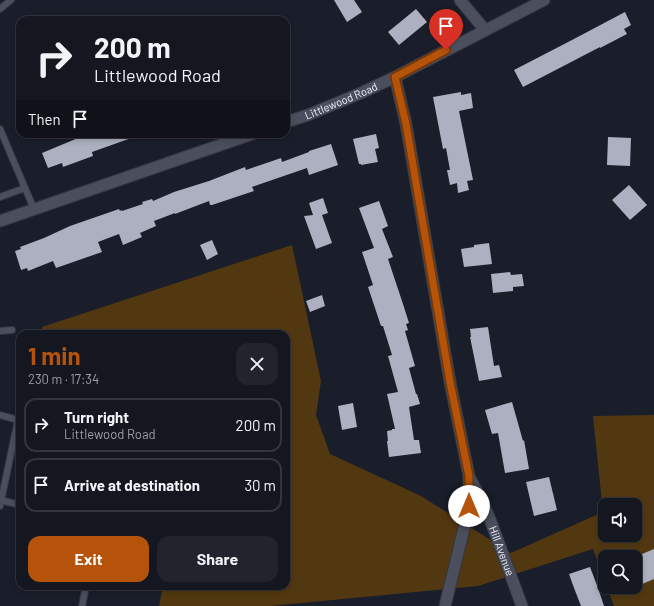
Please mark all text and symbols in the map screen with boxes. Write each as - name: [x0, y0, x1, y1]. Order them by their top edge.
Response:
- pin: [429, 9, 463, 50]
- icon: arrive: [435, 15, 457, 37]
- text: 200 m: [94, 30, 171, 64]
- icon: right: [28, 32, 80, 84]
- text: Littlewood Road: [94, 64, 221, 86]
- street label: Littlewood Road: [303, 79, 379, 122]
- icon: arrive: [69, 108, 91, 130]
- text: Then: [28, 110, 61, 128]
- text: 1 min: [28, 341, 81, 370]
- button: close: [236, 343, 278, 385]
- text: 230 m · 17:34: [28, 371, 99, 387]
- text: Turn right: [64, 408, 129, 426]
- icon: right: [30, 414, 52, 436]
- text: 200 m: [236, 416, 276, 434]
- text: Littlewood Road: [64, 426, 156, 442]
- icon: arrive: [30, 474, 52, 496]
- text: Arrive at destination: [64, 476, 200, 494]
- text: 30 m: [244, 476, 276, 494]
- position arrow: [448, 485, 490, 527]
- map controls: [598, 498, 642, 594]
- button: sound: [598, 498, 642, 542]
- street label: Hill Avenue: [487, 524, 517, 578]
- button: Exit: [28, 536, 149, 582]
- button: Share: [157, 536, 278, 582]
- button: search: [598, 550, 642, 594]

